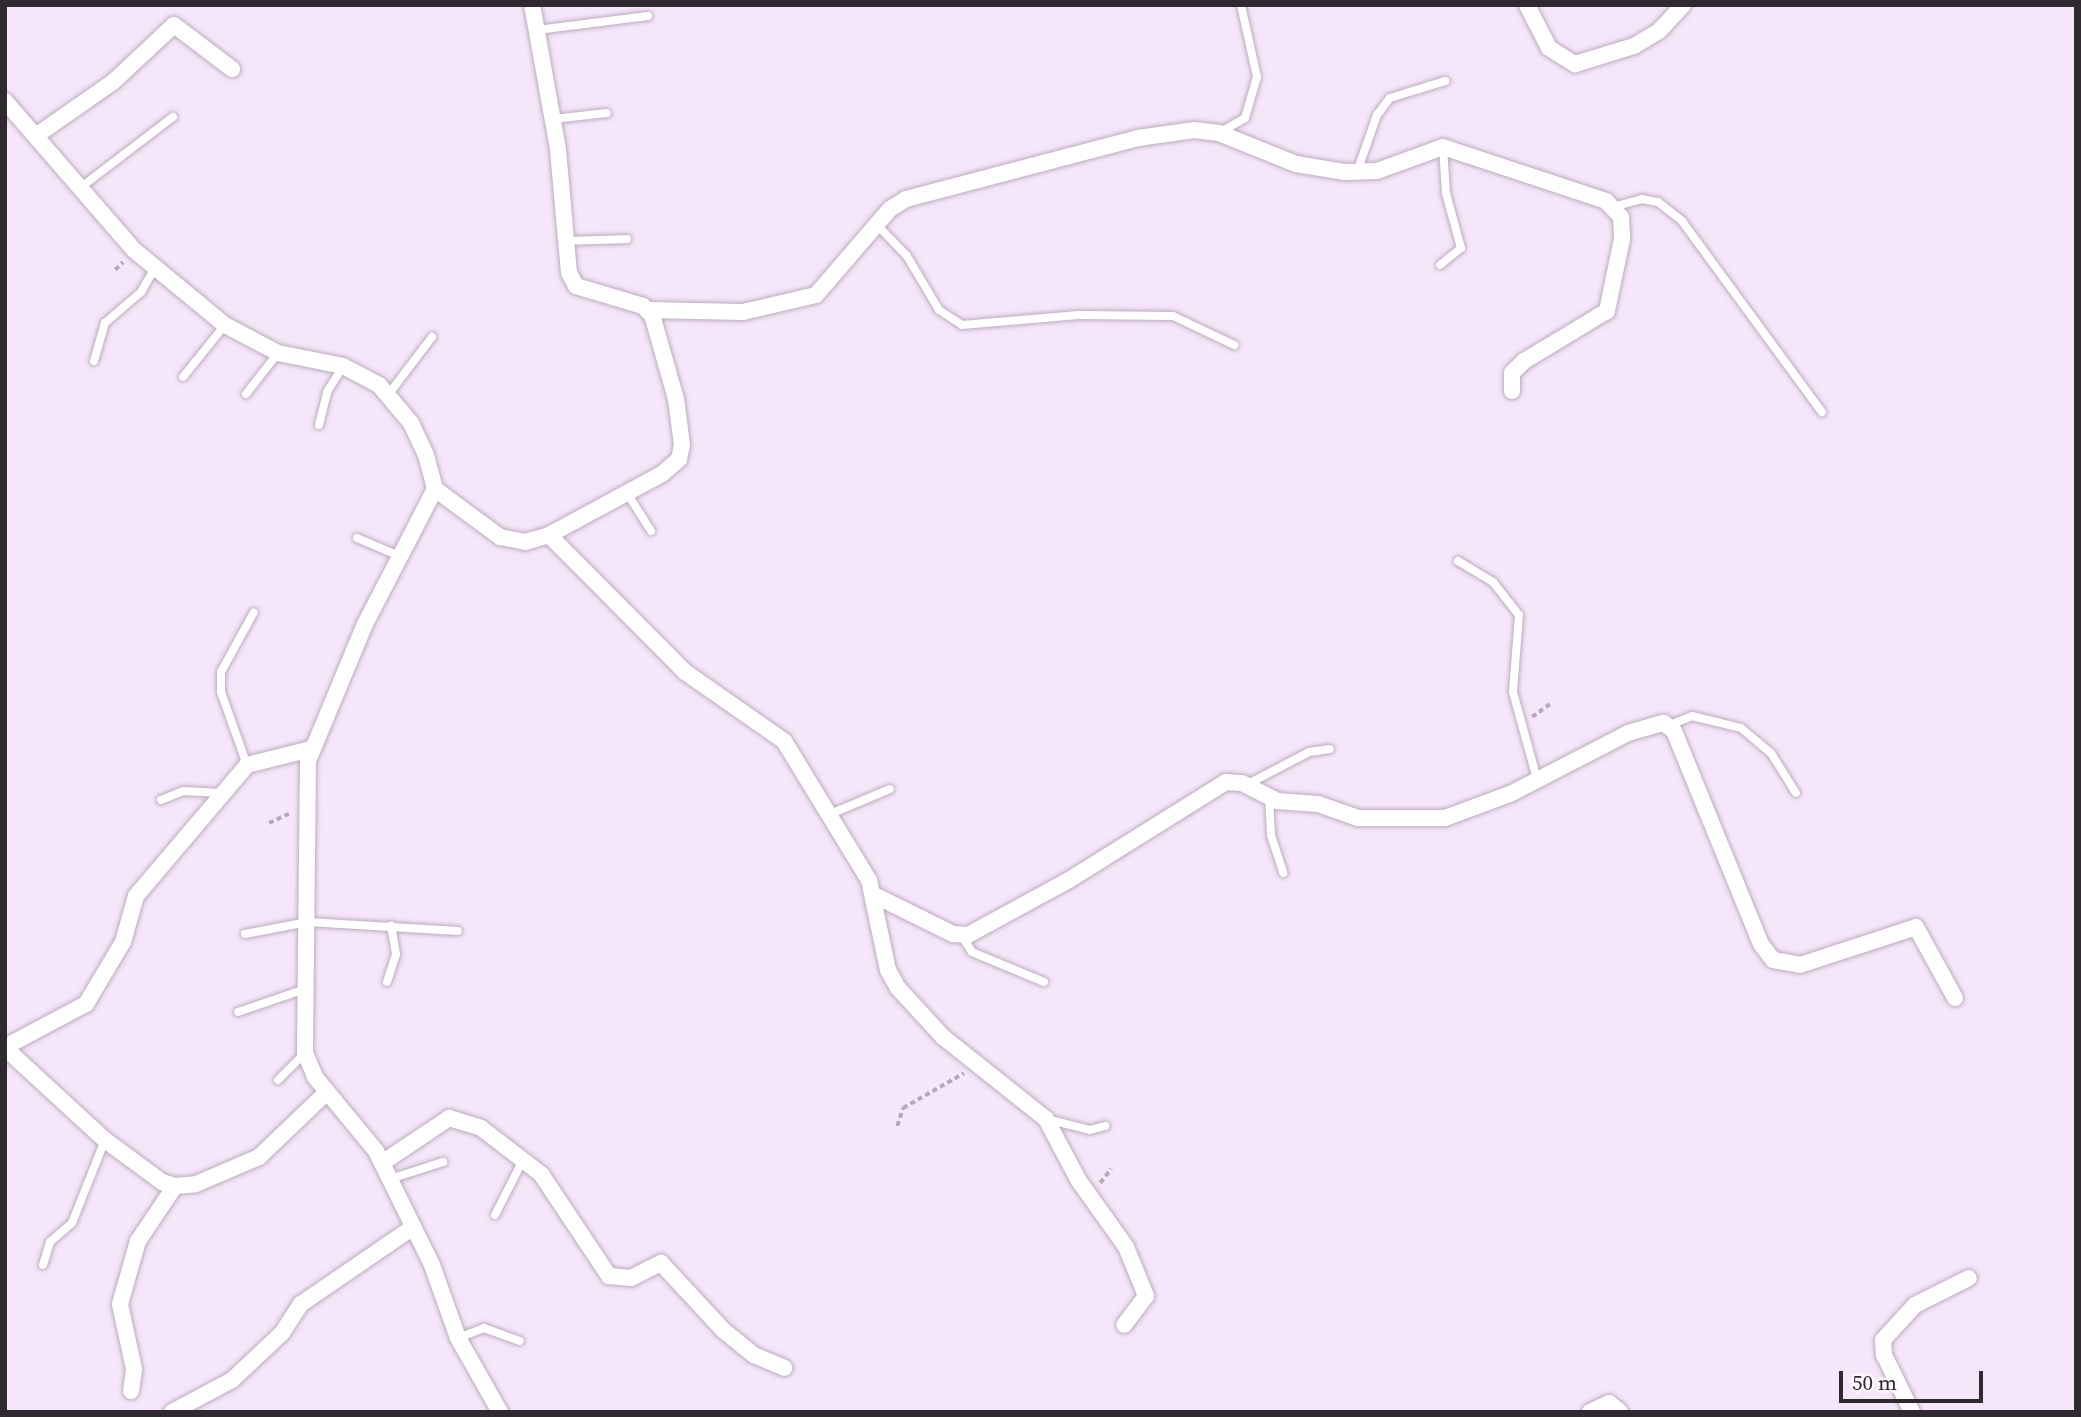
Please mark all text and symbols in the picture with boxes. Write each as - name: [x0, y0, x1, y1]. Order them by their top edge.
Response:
- scale bar: [1843, 1358, 1986, 1402]
- text: 50 m: [1852, 1368, 1897, 1397]

